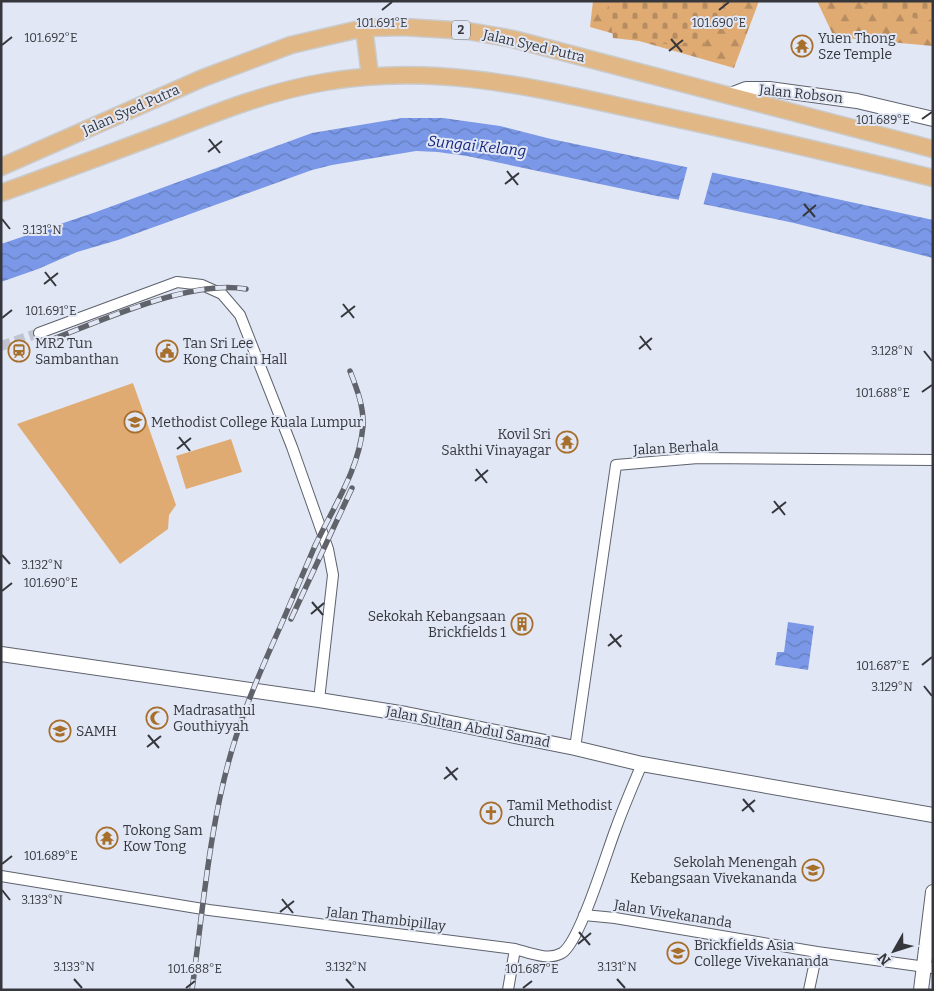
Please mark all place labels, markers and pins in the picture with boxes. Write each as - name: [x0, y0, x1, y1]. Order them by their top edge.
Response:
- place label: Yuen Thong Sze Temple: [818, 30, 896, 63]
- temple icon: Yuen Thong Sze Temple: [790, 34, 814, 58]
- place label: MR2 Tun Sambanthan: [35, 335, 119, 368]
- place label: Tan Sri Lee Kong Chain Hall: [183, 335, 287, 368]
- station icon: MR2 Tun Sambanthan: [7, 339, 31, 363]
- public building icon: Tan Sri Lee Kong Chain Hall: [155, 339, 179, 363]
- school or university icon: Methodist College Kuala Lumpur: [123, 410, 147, 434]
- place label: Methodist College Kuala Lumpur: [151, 414, 363, 431]
- place label: Kovil Sri Sakthi Vinayagar: [441, 426, 551, 459]
- temple icon: Kovil Sri Sakthi Vinayagar: [555, 430, 579, 454]
- place label: Sekokah Kebangsaan Brickfields 1: [368, 608, 506, 641]
- building icon: Sekokah Kebangsaan Brickfields 1: [510, 612, 534, 636]
- place label: Madrasathul Gouthiyyah: [173, 702, 255, 735]
- mosque icon: Madrasathul Gouthiyyah: [145, 706, 169, 730]
- school or university icon: SAMH: [48, 719, 72, 743]
- place label: SAMH: [76, 723, 117, 740]
- place label: Tamil Methodist Church: [507, 797, 612, 830]
- church icon: Tamil Methodist Church: [479, 801, 503, 825]
- place label: Tokong Sam Kow Tong: [123, 822, 203, 855]
- temple icon: Tokong Sam Kow Tong: [95, 826, 119, 850]
- place label: Sekolah Menengah Kebangsaan Vivekananda: [630, 854, 797, 887]
- school or university icon: Sekolah Menengah Kebangsaan Vivekananda: [801, 858, 825, 882]
- place label: Brickfields Asia College Vivekananda: [694, 937, 829, 970]
- school or university icon: Brickfields Asia College Vivekananda: [666, 941, 690, 965]

